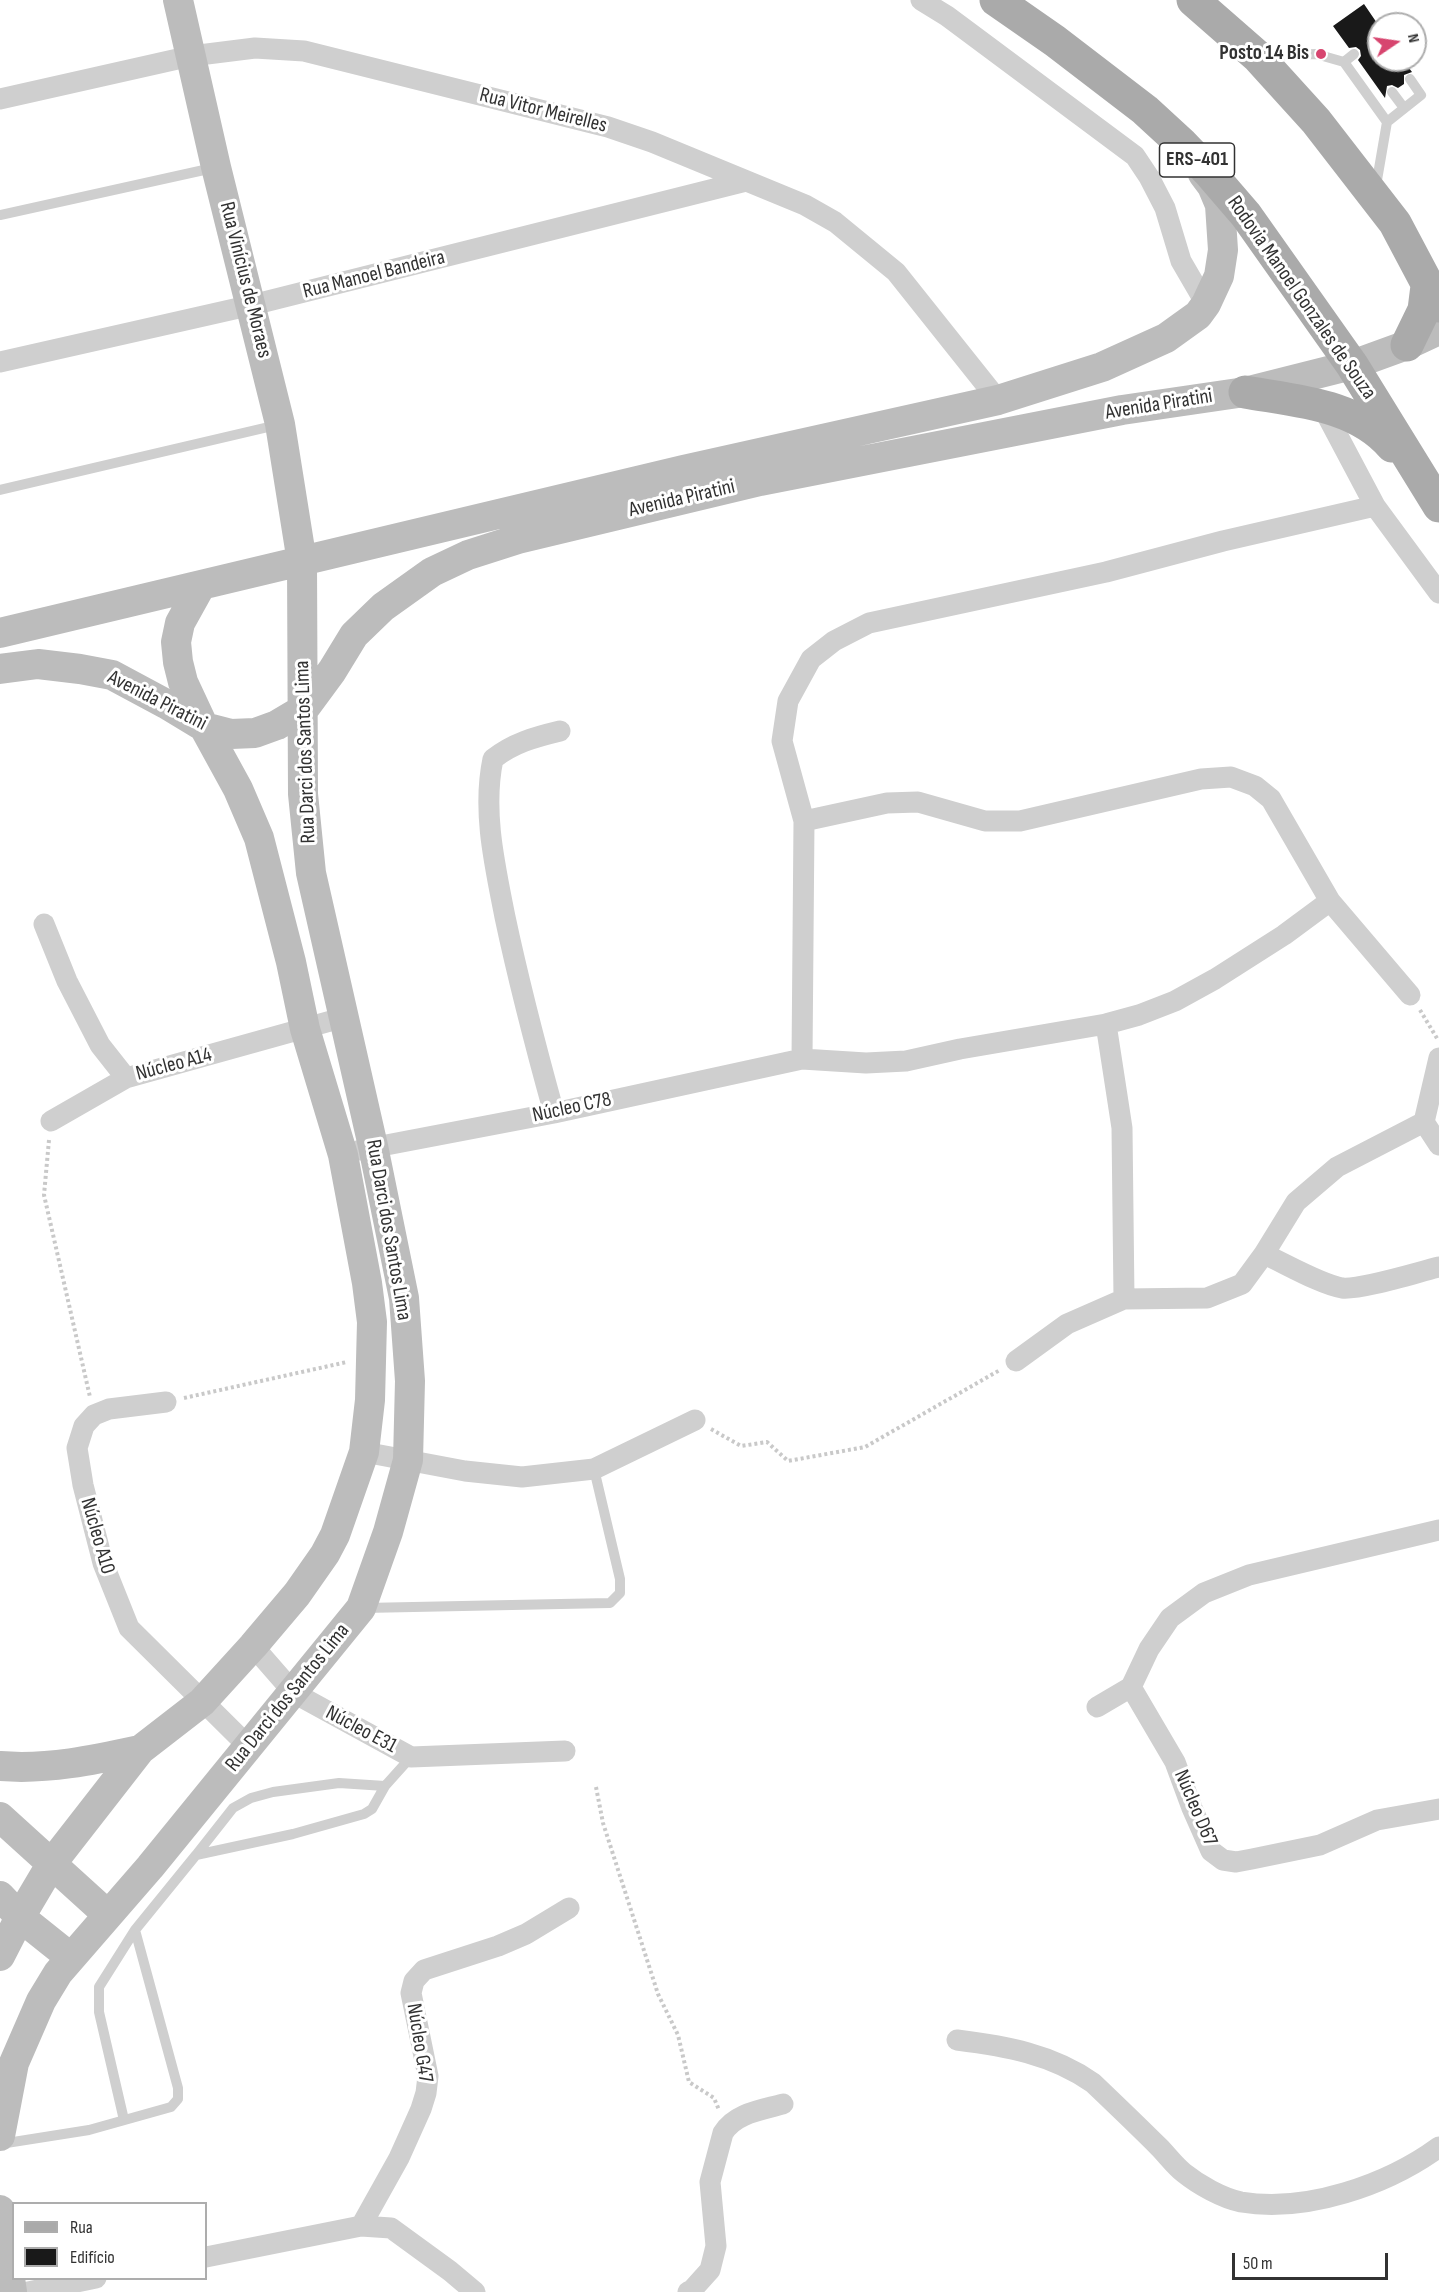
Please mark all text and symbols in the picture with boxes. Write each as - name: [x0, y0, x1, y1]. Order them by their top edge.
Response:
- north arrow: [1367, 12, 1427, 72]
- text: N: [1403, 32, 1423, 45]
- place label: Posto 14 Bis: [1219, 41, 1309, 67]
- marker: Posto 14 Bis: [1314, 47, 1328, 61]
- street label: Rua Vitor Meirelles: [477, 83, 609, 139]
- road number: ERS-401: [1160, 143, 1234, 177]
- street label: Rodovia Manoel Gonzales de Souza: [1221, 191, 1381, 405]
- street label: Rua Vinícius de Moraes: [213, 200, 277, 360]
- street label: Rua Manoel Bandeira: [301, 245, 447, 305]
- street label: Avenida Piratini: [1104, 384, 1214, 426]
- street label: Avenida Piratini: [627, 475, 737, 523]
- street label: Rua Darci dos Santos Lima: [290, 660, 322, 844]
- street label: Avenida Piratini: [103, 665, 211, 737]
- street label: Núcleo A14: [133, 1043, 215, 1087]
- street label: Núcleo C78: [530, 1087, 614, 1129]
- street label: Rua Darci dos Santos Lima: [360, 1138, 416, 1322]
- street label: Núcleo A10: [74, 1495, 120, 1577]
- street label: Rua Darci dos Santos Lima: [221, 1619, 355, 1777]
- street label: Núcleo E31: [321, 1701, 401, 1759]
- street label: Núcleo D67: [1168, 1766, 1222, 1850]
- street label: Núcleo G47: [400, 2002, 438, 2084]
- legend: [12, 2202, 207, 2280]
- text: Rua: [70, 2217, 93, 2238]
- scale bar: [1235, 2241, 1391, 2279]
- text: Edifício: [70, 2247, 115, 2268]
- text: 50 m: [1243, 2253, 1273, 2274]

